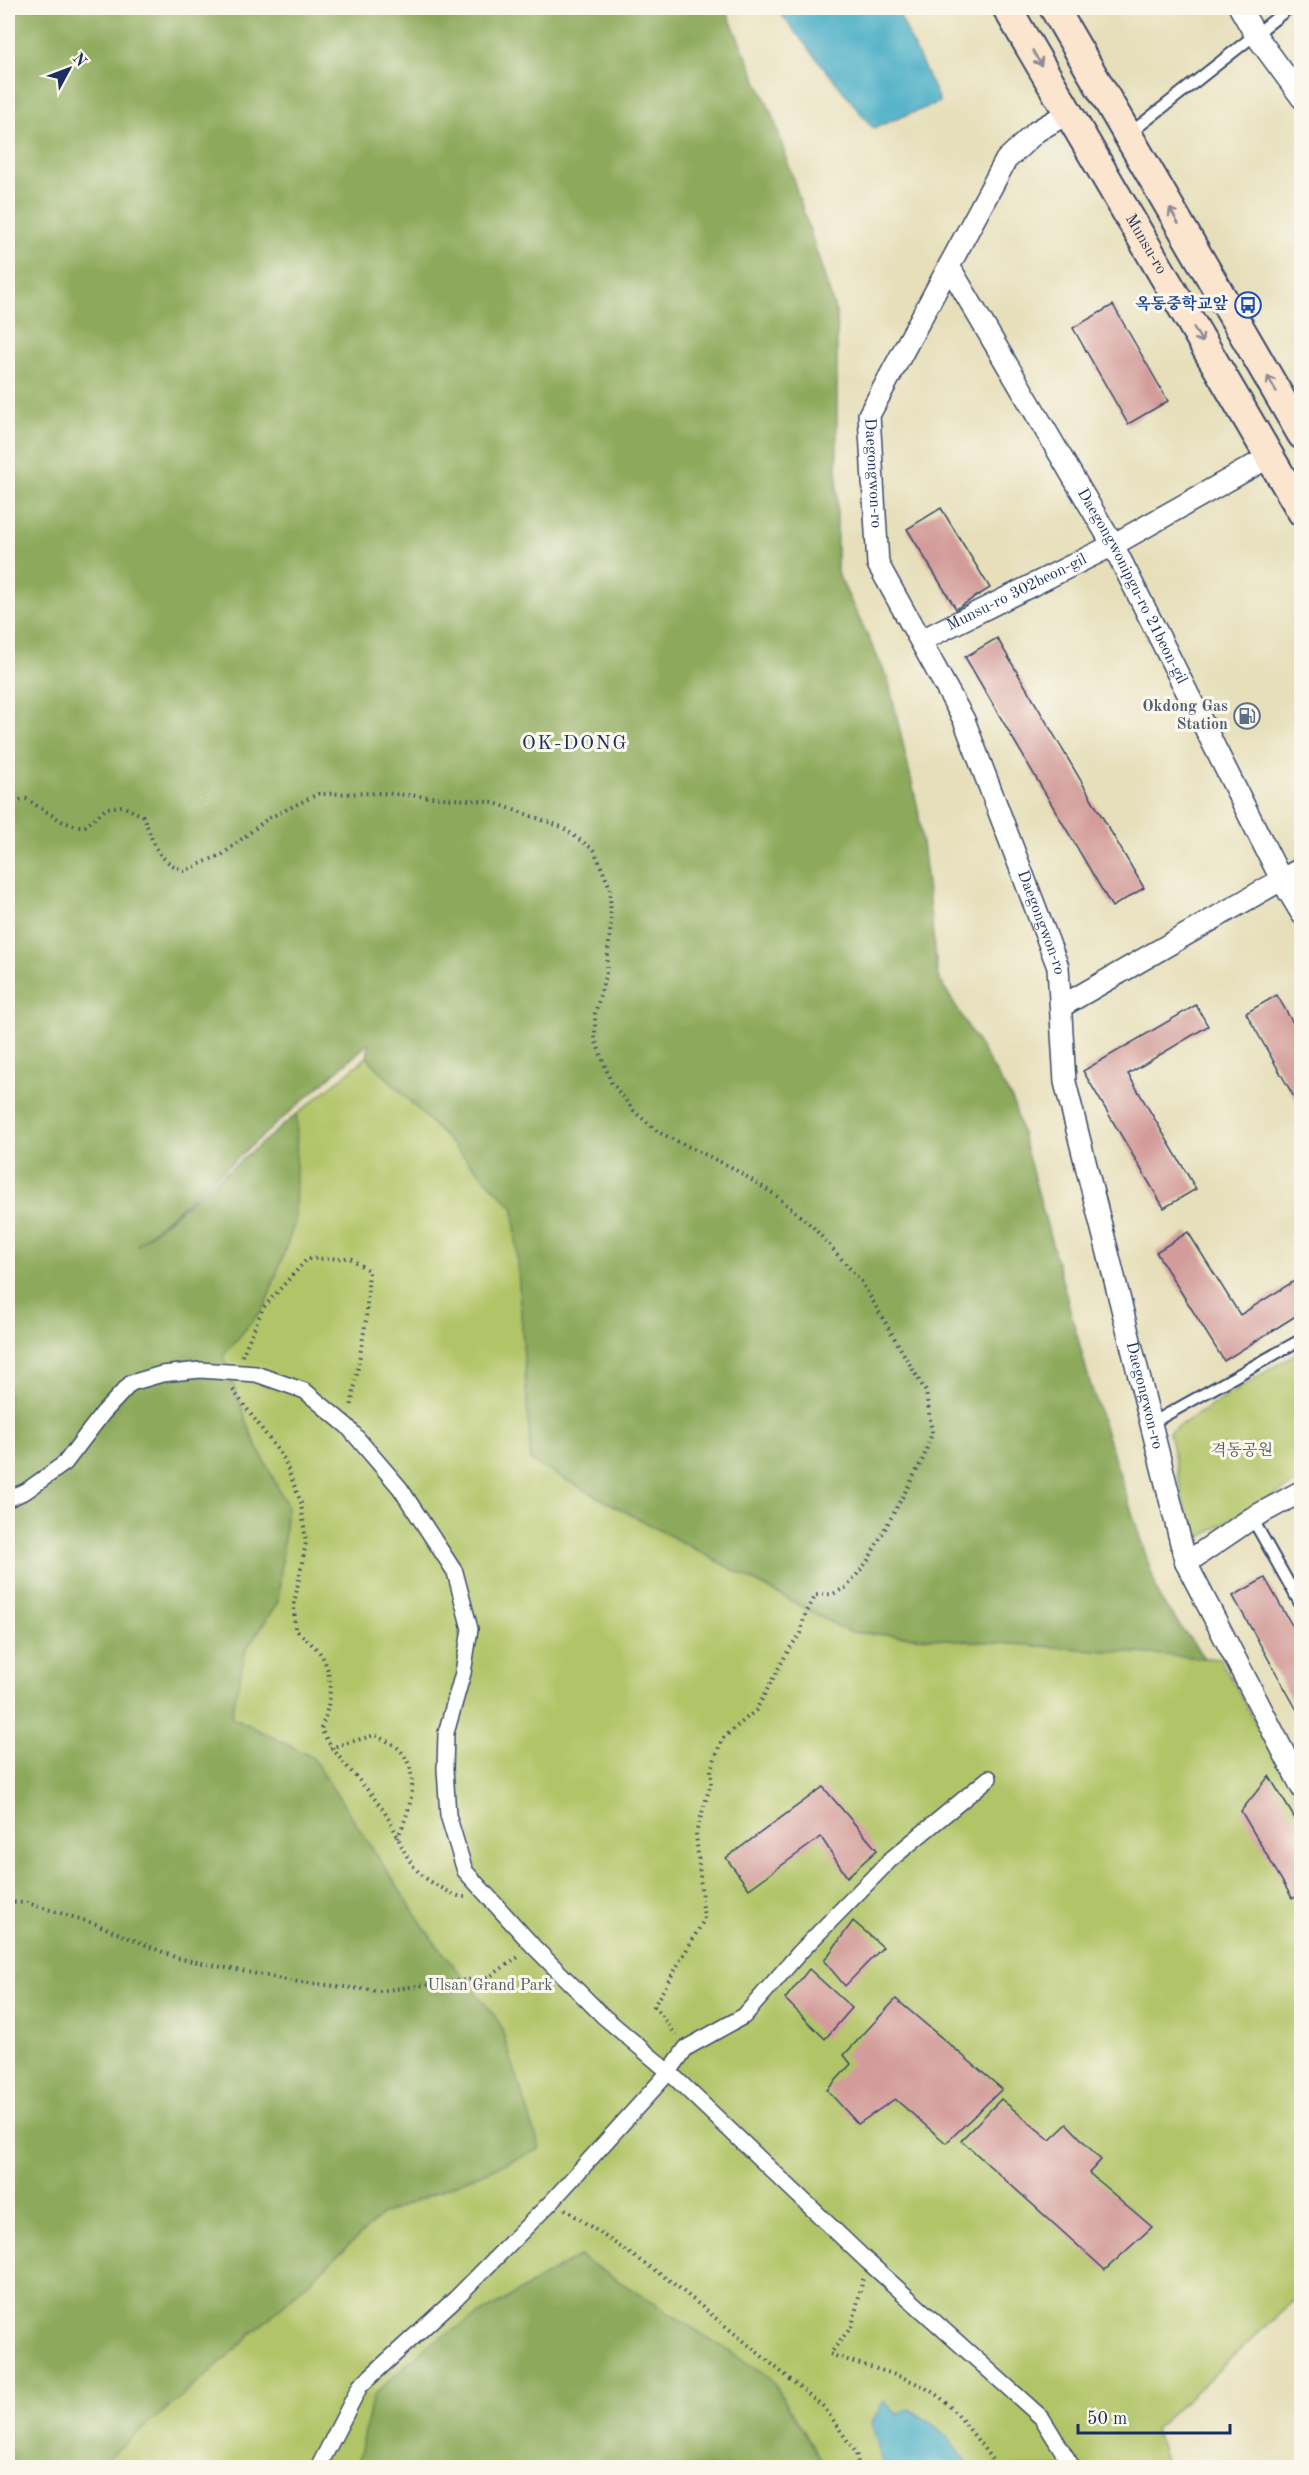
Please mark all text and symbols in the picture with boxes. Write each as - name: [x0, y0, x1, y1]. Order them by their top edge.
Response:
- north arrow: [39, 39, 99, 99]
- one-way arrow: [1031, 49, 1043, 66]
- text: N: [69, 51, 89, 71]
- one-way arrow: [1168, 207, 1180, 224]
- street label: Munsu-ro: [1122, 212, 1169, 277]
- bus stop icon: 옥동중학교앞: [1233, 290, 1263, 320]
- place label: 옥동중학교앞: [1135, 294, 1229, 313]
- one-way arrow: [1193, 326, 1205, 343]
- one-way arrow: [1266, 376, 1278, 393]
- street label: Daegongwon-ro: [861, 418, 884, 529]
- street label: Daegongwonipgu-ro 21beon-gil: [1074, 486, 1190, 687]
- street label: Munsu-ro 302beon-gil: [944, 551, 1090, 634]
- place label: Okdong Gas Station: [1142, 699, 1228, 733]
- fuel station icon: Okdong Gas Station: [1232, 701, 1262, 731]
- district label: OK-DONG: [522, 734, 628, 754]
- street label: Daegongwon-ro: [1014, 868, 1066, 975]
- street label: Daegongwon-ro: [1123, 1340, 1165, 1451]
- park label: 격동공원: [1211, 1442, 1273, 1459]
- park label: Ulsan Grand Park: [427, 1978, 553, 1994]
- scale bar: [1078, 2397, 1230, 2435]
- text: 50 m: [1087, 2410, 1127, 2428]

